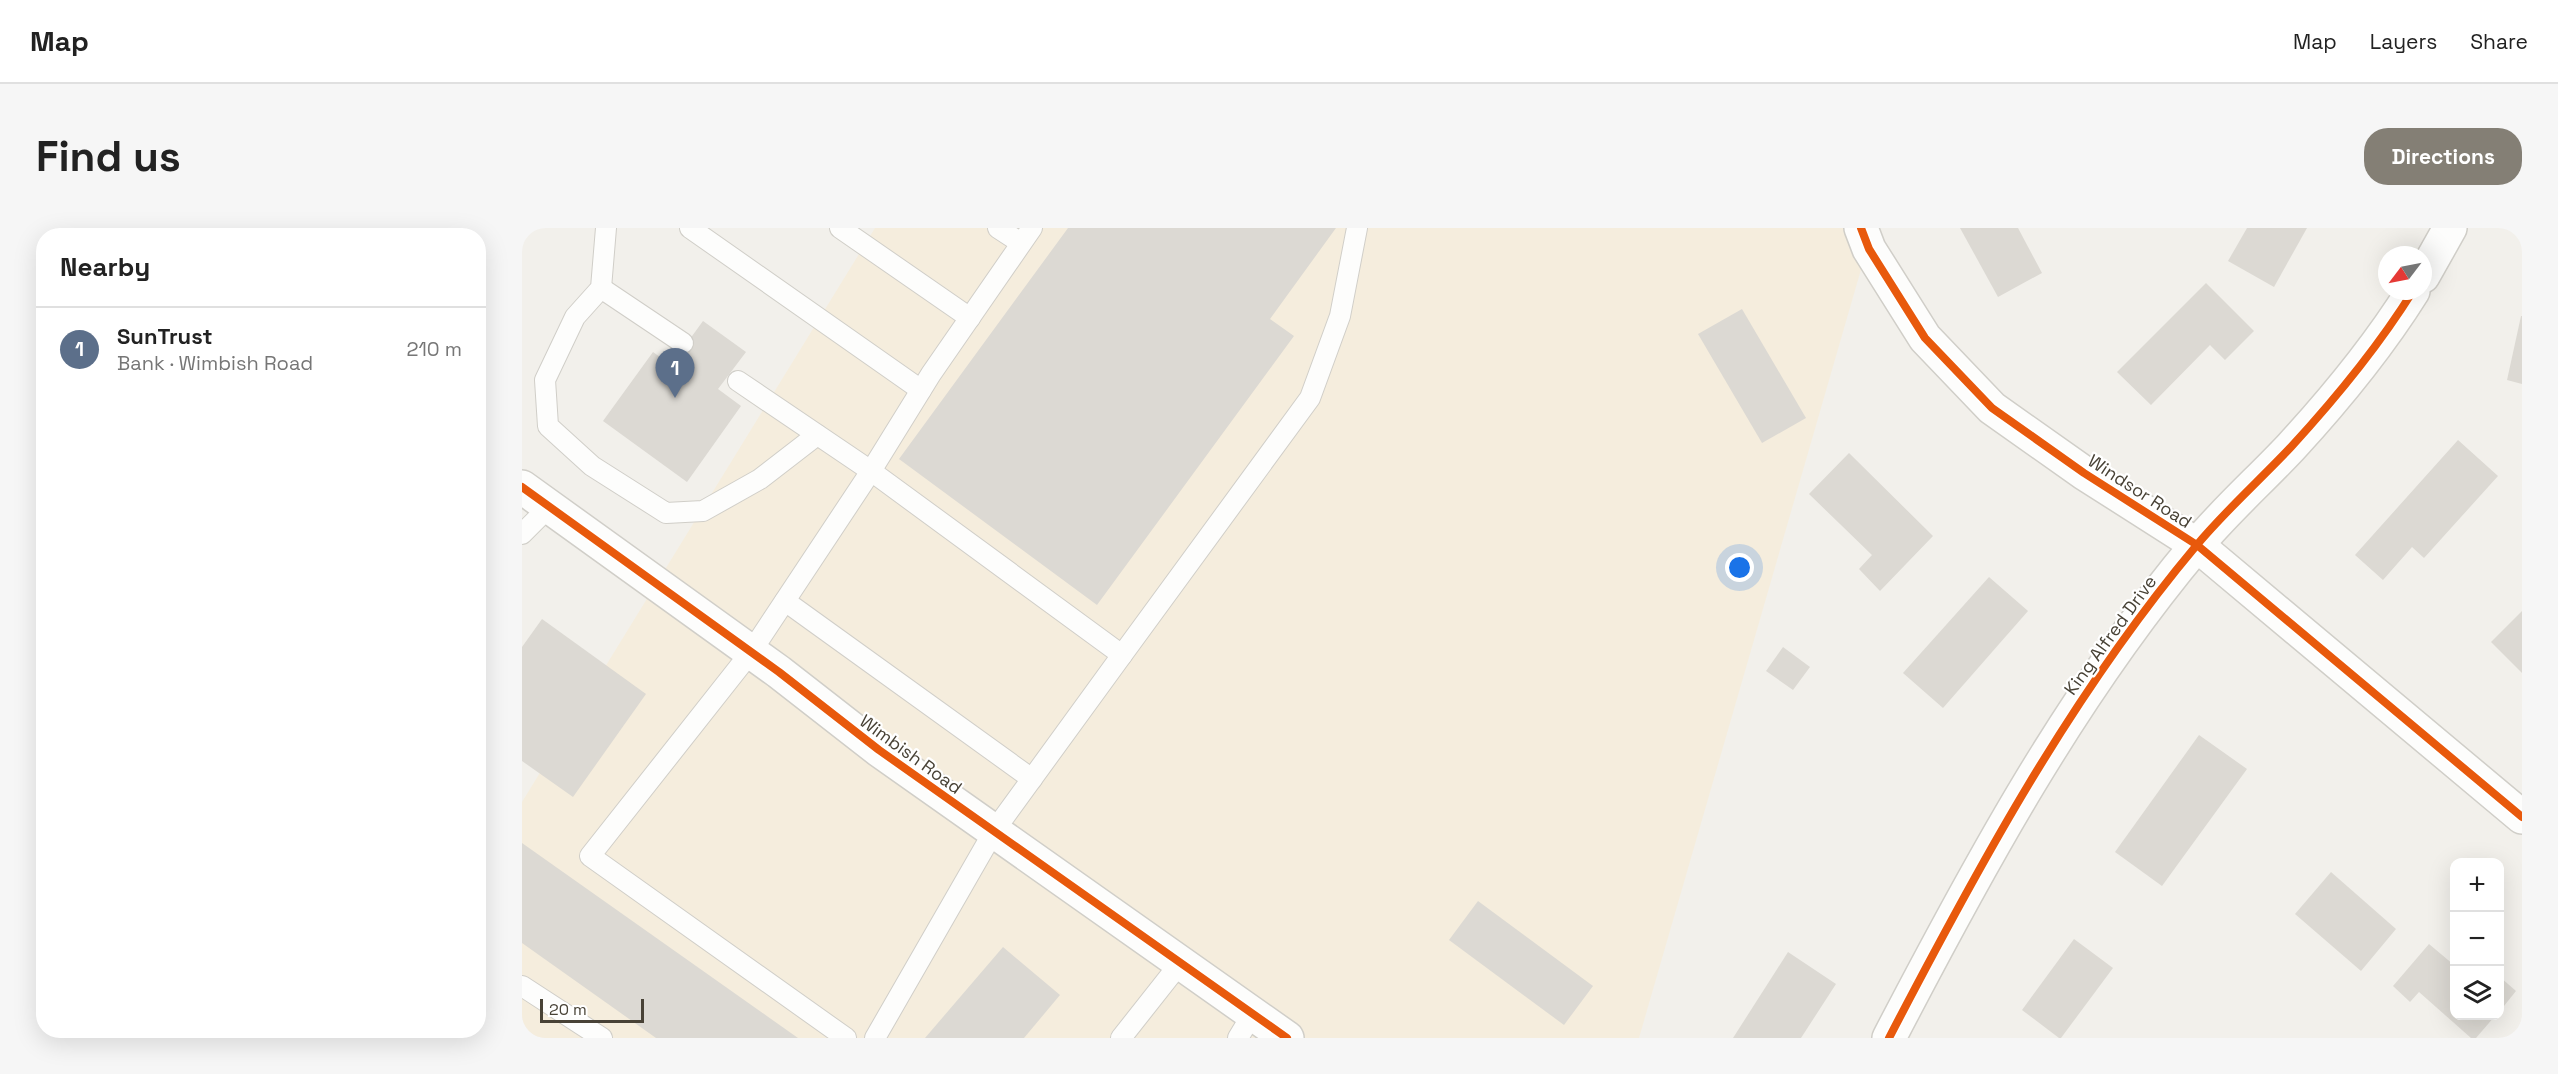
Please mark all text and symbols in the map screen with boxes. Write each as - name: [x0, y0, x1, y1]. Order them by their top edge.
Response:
- text: Map: [30, 23, 89, 59]
- text: Map: [2293, 28, 2337, 55]
- text: Layers: [2370, 28, 2437, 55]
- text: Share: [2470, 28, 2528, 55]
- button: Directions: [2364, 128, 2522, 185]
- text: Find us: [36, 130, 181, 183]
- north arrow: [2378, 246, 2432, 300]
- text: Nearby: [60, 250, 150, 284]
- text: SunTrust: [117, 322, 212, 350]
- text: 1: [75, 336, 84, 362]
- text: 210 m: [406, 336, 462, 362]
- pin: 1: [656, 348, 694, 398]
- text: Bank · Wimbish Road: [117, 350, 313, 376]
- street label: Windsor Road: [2084, 449, 2196, 533]
- your location: [1725, 553, 1754, 582]
- street label: King Alfred Drive: [2059, 571, 2161, 699]
- street label: Wimbish Road: [855, 709, 967, 799]
- map controls: [2450, 858, 2504, 1020]
- button: +: [2450, 858, 2504, 912]
- button: −: [2450, 912, 2504, 966]
- button: layers: [2450, 966, 2504, 1020]
- scale bar: [540, 996, 644, 1024]
- text: 20 m: [549, 999, 587, 1020]

